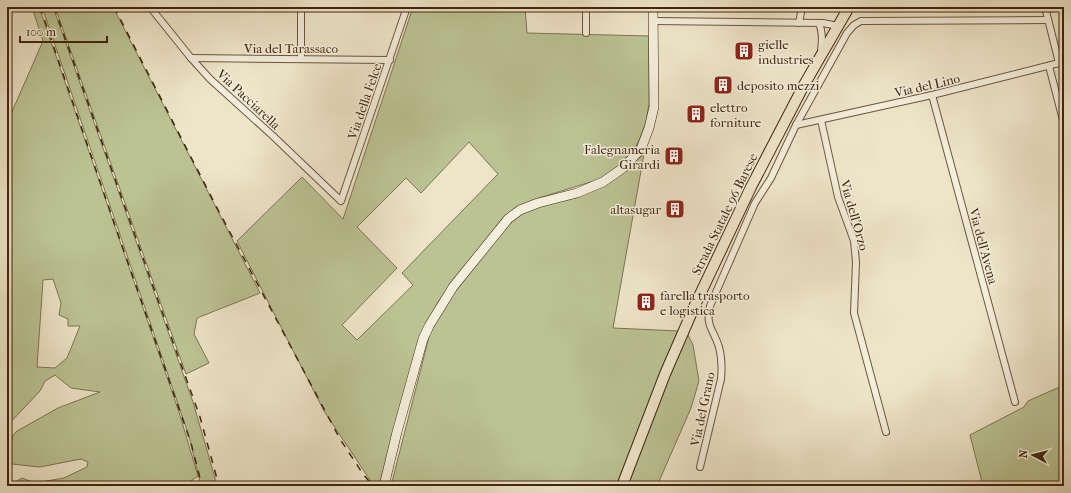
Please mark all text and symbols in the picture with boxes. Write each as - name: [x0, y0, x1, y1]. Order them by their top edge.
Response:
- scale bar: [20, 18, 107, 44]
- text: 100 m: [26, 25, 56, 39]
- place label: gielle industries: [758, 37, 814, 67]
- building icon: gielle industries: [733, 40, 755, 62]
- street label: Via del Tarassaco: [243, 41, 338, 56]
- street label: Via della Felce: [344, 61, 385, 142]
- street label: Via Pacciarella: [213, 66, 284, 133]
- street label: Via del Lino: [892, 71, 962, 101]
- building icon: deposito mezzi: [712, 74, 734, 96]
- place label: deposito mezzi: [737, 78, 819, 93]
- place label: elettro forniture: [710, 100, 762, 130]
- building icon: elettro forniture: [685, 103, 707, 125]
- place label: Falegnameria Girardi: [584, 142, 661, 172]
- building icon: Falegnameria Girardi: [663, 145, 685, 167]
- street label: Strada Statale 96 Barese: [688, 150, 761, 278]
- street label: Via dell'Orzo: [837, 177, 872, 253]
- building icon: altasugar: [664, 198, 686, 220]
- place label: altasugar: [610, 202, 661, 217]
- street label: Via dell'Avena: [966, 205, 1001, 287]
- place label: farella trasporto e logistica: [660, 288, 750, 318]
- building icon: farella trasporto e logistica: [635, 291, 657, 313]
- street label: Via del Grano: [687, 370, 718, 449]
- north arrow: [1013, 435, 1053, 475]
- text: N: [1017, 448, 1031, 459]

